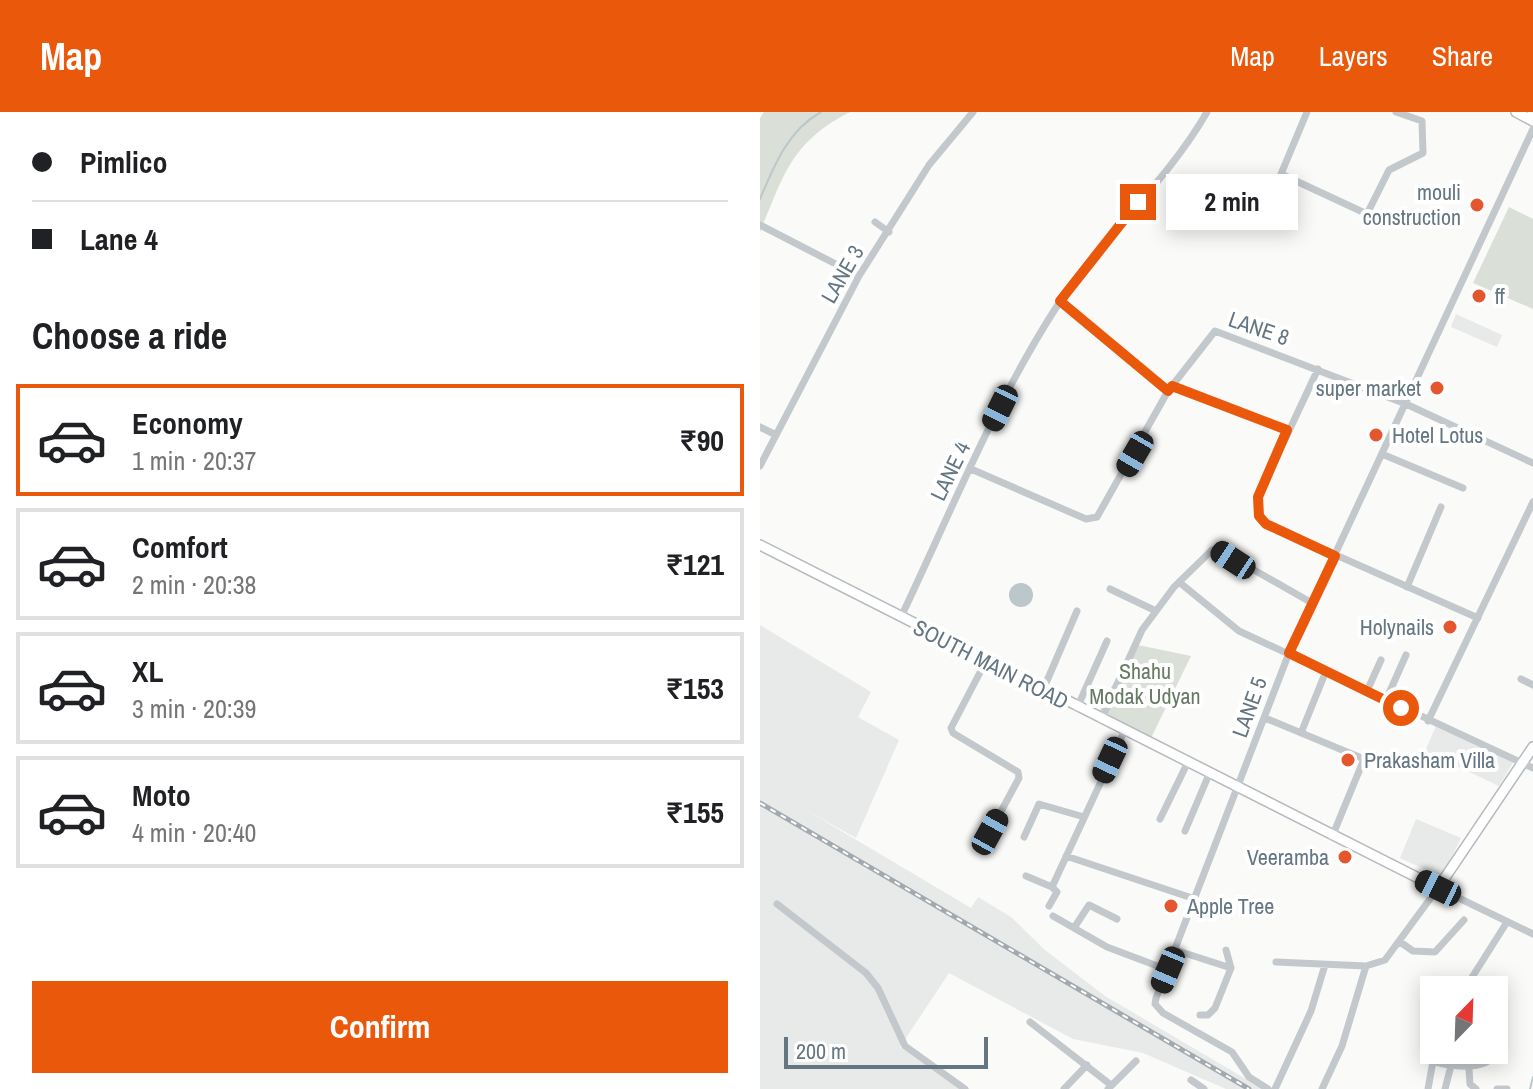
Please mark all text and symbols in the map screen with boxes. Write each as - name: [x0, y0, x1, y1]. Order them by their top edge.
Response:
- text: Map: [40, 31, 102, 82]
- text: Map: [1230, 37, 1275, 75]
- text: Layers: [1319, 37, 1388, 75]
- text: Share: [1432, 37, 1493, 75]
- text: Pimlico: [80, 142, 168, 182]
- callout: 2 min: [1166, 174, 1298, 230]
- place label: mouli construction: [1363, 177, 1461, 232]
- route end: [1120, 184, 1156, 220]
- text: 2 min: [1204, 184, 1260, 219]
- marker: mouli construction: [1468, 196, 1486, 214]
- text: Lane 4: [80, 219, 158, 259]
- street label: LANE 3: [813, 240, 871, 308]
- place label: ff: [1495, 281, 1505, 311]
- marker: ff: [1470, 287, 1488, 305]
- street label: LANE 8: [1225, 304, 1293, 352]
- text: Choose a ride: [32, 312, 227, 360]
- place label: super market: [1316, 373, 1421, 403]
- marker: super market: [1428, 379, 1446, 397]
- car: [979, 381, 1021, 435]
- text: Economy: [132, 403, 243, 443]
- icon: car: [36, 404, 108, 476]
- text: ₹90: [679, 420, 724, 460]
- place label: Hotel Lotus: [1392, 420, 1483, 450]
- marker: Hotel Lotus: [1367, 426, 1385, 444]
- car: [1113, 427, 1157, 481]
- street label: LANE 4: [923, 436, 977, 506]
- text: 1 min · 20:37: [132, 443, 256, 478]
- text: Comfort: [132, 527, 228, 567]
- icon: car: [36, 528, 108, 600]
- car: [1206, 537, 1260, 583]
- text: ₹121: [666, 544, 724, 584]
- text: 2 min · 20:38: [132, 567, 256, 602]
- street label: SOUTH MAIN ROAD: [908, 612, 1074, 716]
- place label: Holynails: [1360, 612, 1434, 642]
- marker: Holynails: [1441, 618, 1459, 636]
- text: XL: [132, 651, 163, 691]
- icon: car: [36, 652, 108, 724]
- park label: Shahu Modak Udyan: [1089, 656, 1201, 711]
- text: ₹153: [666, 668, 724, 708]
- street label: LANE 5: [1224, 673, 1274, 741]
- route start: [1383, 690, 1419, 726]
- text: 3 min · 20:39: [132, 691, 256, 726]
- car: [1089, 733, 1131, 787]
- place label: Prakasham Villa: [1364, 745, 1495, 775]
- marker: Prakasham Villa: [1339, 751, 1357, 769]
- text: Moto: [132, 775, 191, 815]
- icon: car: [36, 776, 108, 848]
- text: ₹155: [666, 792, 724, 832]
- car: [968, 805, 1012, 859]
- text: 4 min · 20:40: [132, 815, 256, 850]
- place label: Veeramba: [1247, 842, 1329, 872]
- marker: Veeramba: [1336, 848, 1354, 866]
- car: [1411, 867, 1465, 909]
- place label: Apple Tree: [1186, 891, 1274, 921]
- marker: Apple Tree: [1162, 897, 1180, 915]
- car: [1148, 943, 1188, 997]
- north arrow: [1420, 976, 1508, 1064]
- map controls: [1420, 976, 1508, 1064]
- button: Confirm: [32, 981, 728, 1073]
- scale bar: [784, 1033, 988, 1069]
- text: 200 m: [796, 1036, 846, 1066]

